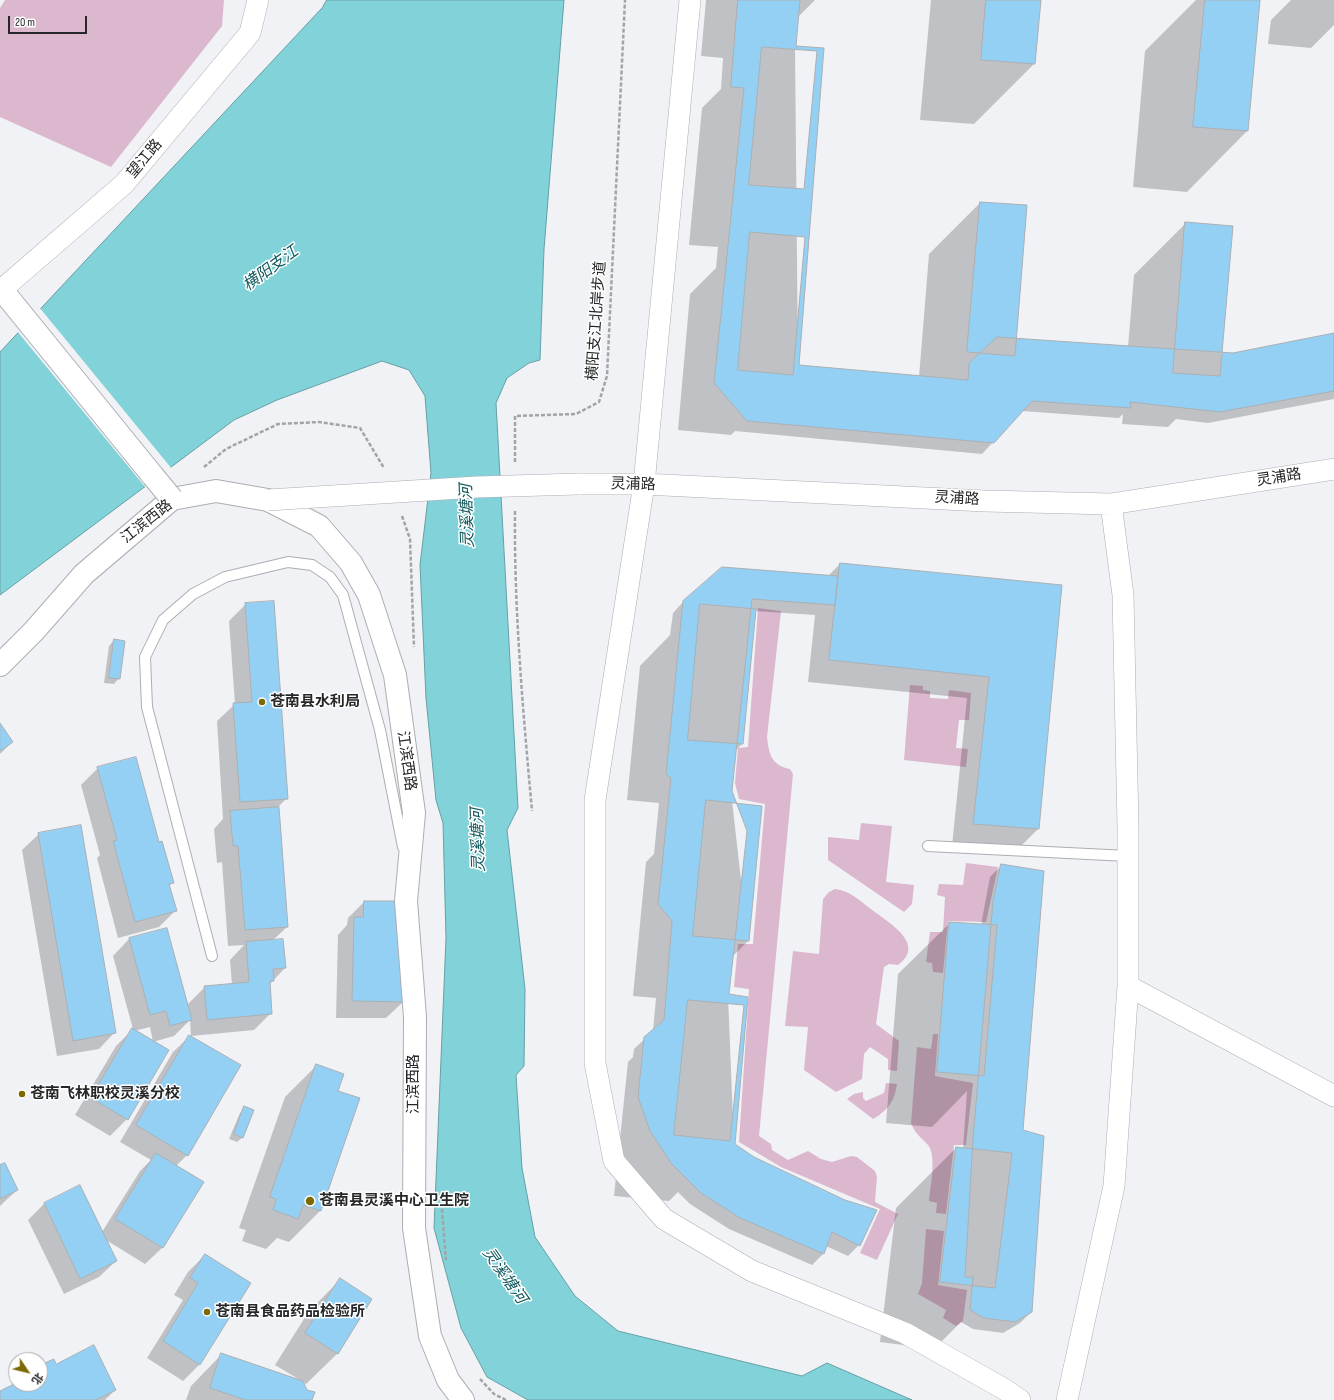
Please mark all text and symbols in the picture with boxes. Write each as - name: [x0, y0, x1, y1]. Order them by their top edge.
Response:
- scale bar: [10, 8, 89, 34]
- text: 20 m: [15, 15, 35, 30]
- street label: 望江路: [124, 136, 166, 182]
- water label: 横阳支江: [239, 242, 303, 296]
- street label: 横阳支江北岸步道: [584, 261, 610, 381]
- street label: 灵浦路: [1255, 466, 1303, 490]
- street label: 灵浦路: [610, 476, 656, 494]
- water label: 灵溪塘河: [457, 484, 479, 548]
- street label: 灵浦路: [934, 489, 980, 509]
- street label: 江滨西路: [118, 496, 176, 548]
- place label: 苍南县水利局: [270, 693, 360, 711]
- marker: 苍南县水利局: [257, 697, 267, 707]
- street label: 江滨西路: [393, 730, 419, 792]
- water label: 灵溪塘河: [468, 808, 490, 872]
- street label: 江滨西路: [405, 1054, 423, 1114]
- place label: 苍南飞林职校灵溪分校: [30, 1085, 180, 1103]
- marker: 苍南飞林职校灵溪分校: [17, 1089, 27, 1099]
- place label: 苍南县灵溪中心卫生院: [319, 1192, 469, 1210]
- marker: 苍南县灵溪中心卫生院: [304, 1195, 316, 1207]
- water label: 灵溪塘河: [478, 1244, 530, 1308]
- place label: 苍南县食品药品检验所: [215, 1303, 365, 1321]
- marker: 苍南县食品药品检验所: [202, 1307, 212, 1317]
- north arrow: [8, 1352, 48, 1392]
- text: 北: [29, 1370, 46, 1387]

